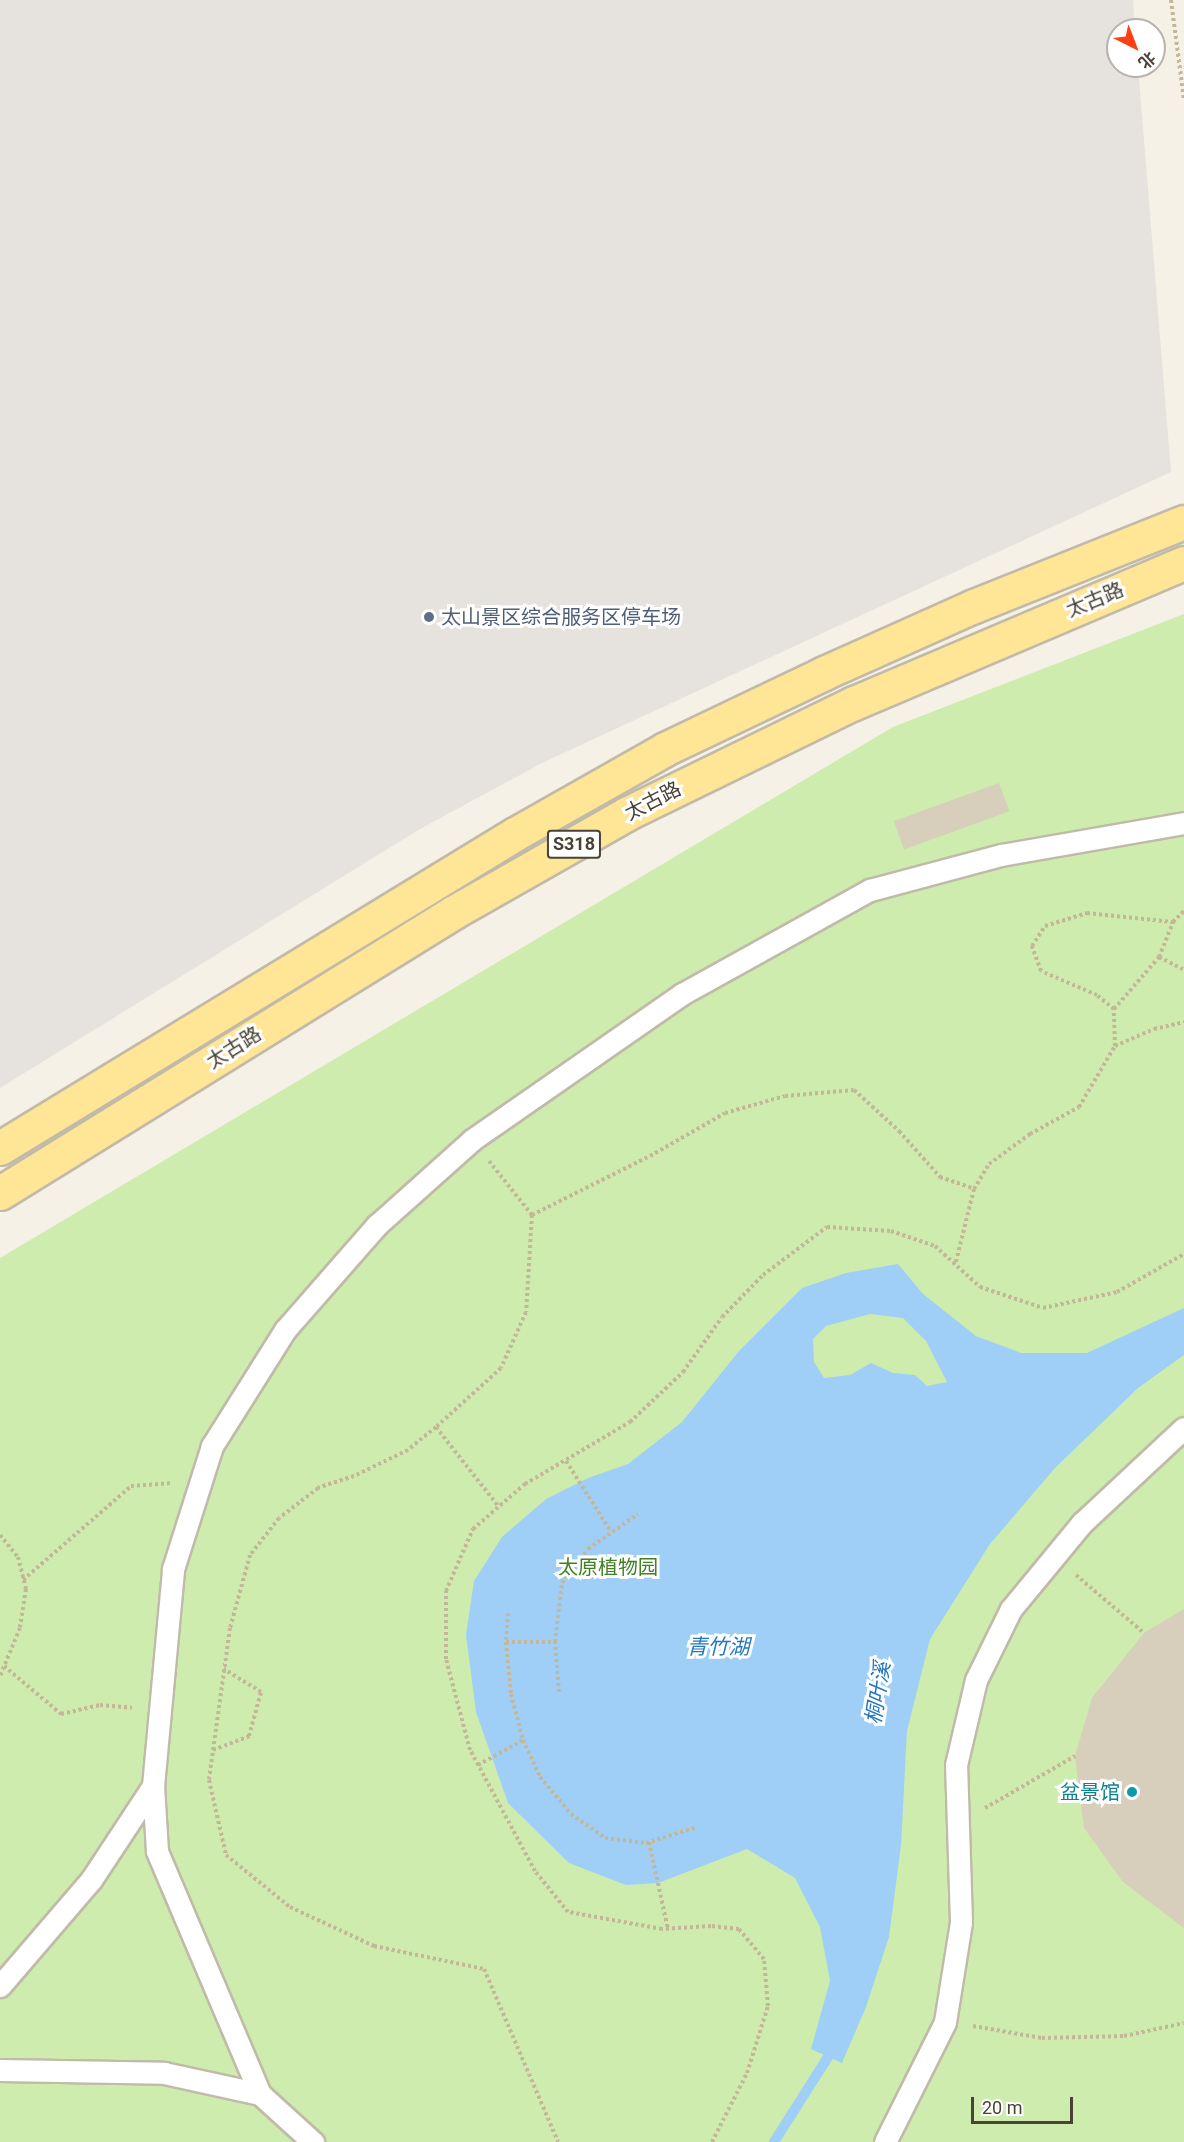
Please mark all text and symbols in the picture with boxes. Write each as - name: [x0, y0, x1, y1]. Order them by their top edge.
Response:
- north arrow: [1106, 18, 1166, 78]
- text: 北: [1135, 48, 1159, 73]
- street label: 太古路: [1063, 578, 1127, 622]
- place label: 太山景区综合服务区停车场: [441, 605, 681, 629]
- marker: 太山景区综合服务区停车场: [422, 610, 436, 624]
- street label: 太古路: [621, 777, 685, 825]
- road number: S318: [546, 829, 602, 859]
- street label: 太古路: [202, 1022, 266, 1074]
- park label: 太原植物园: [558, 1555, 658, 1579]
- water label: 青竹湖: [687, 1634, 749, 1660]
- water label: 桐叶溪: [861, 1660, 895, 1726]
- place label: 盆景馆: [1060, 1780, 1120, 1804]
- marker: 盆景馆: [1125, 1785, 1139, 1799]
- scale bar: [974, 2085, 1076, 2123]
- text: 20 m: [982, 2097, 1022, 2118]

